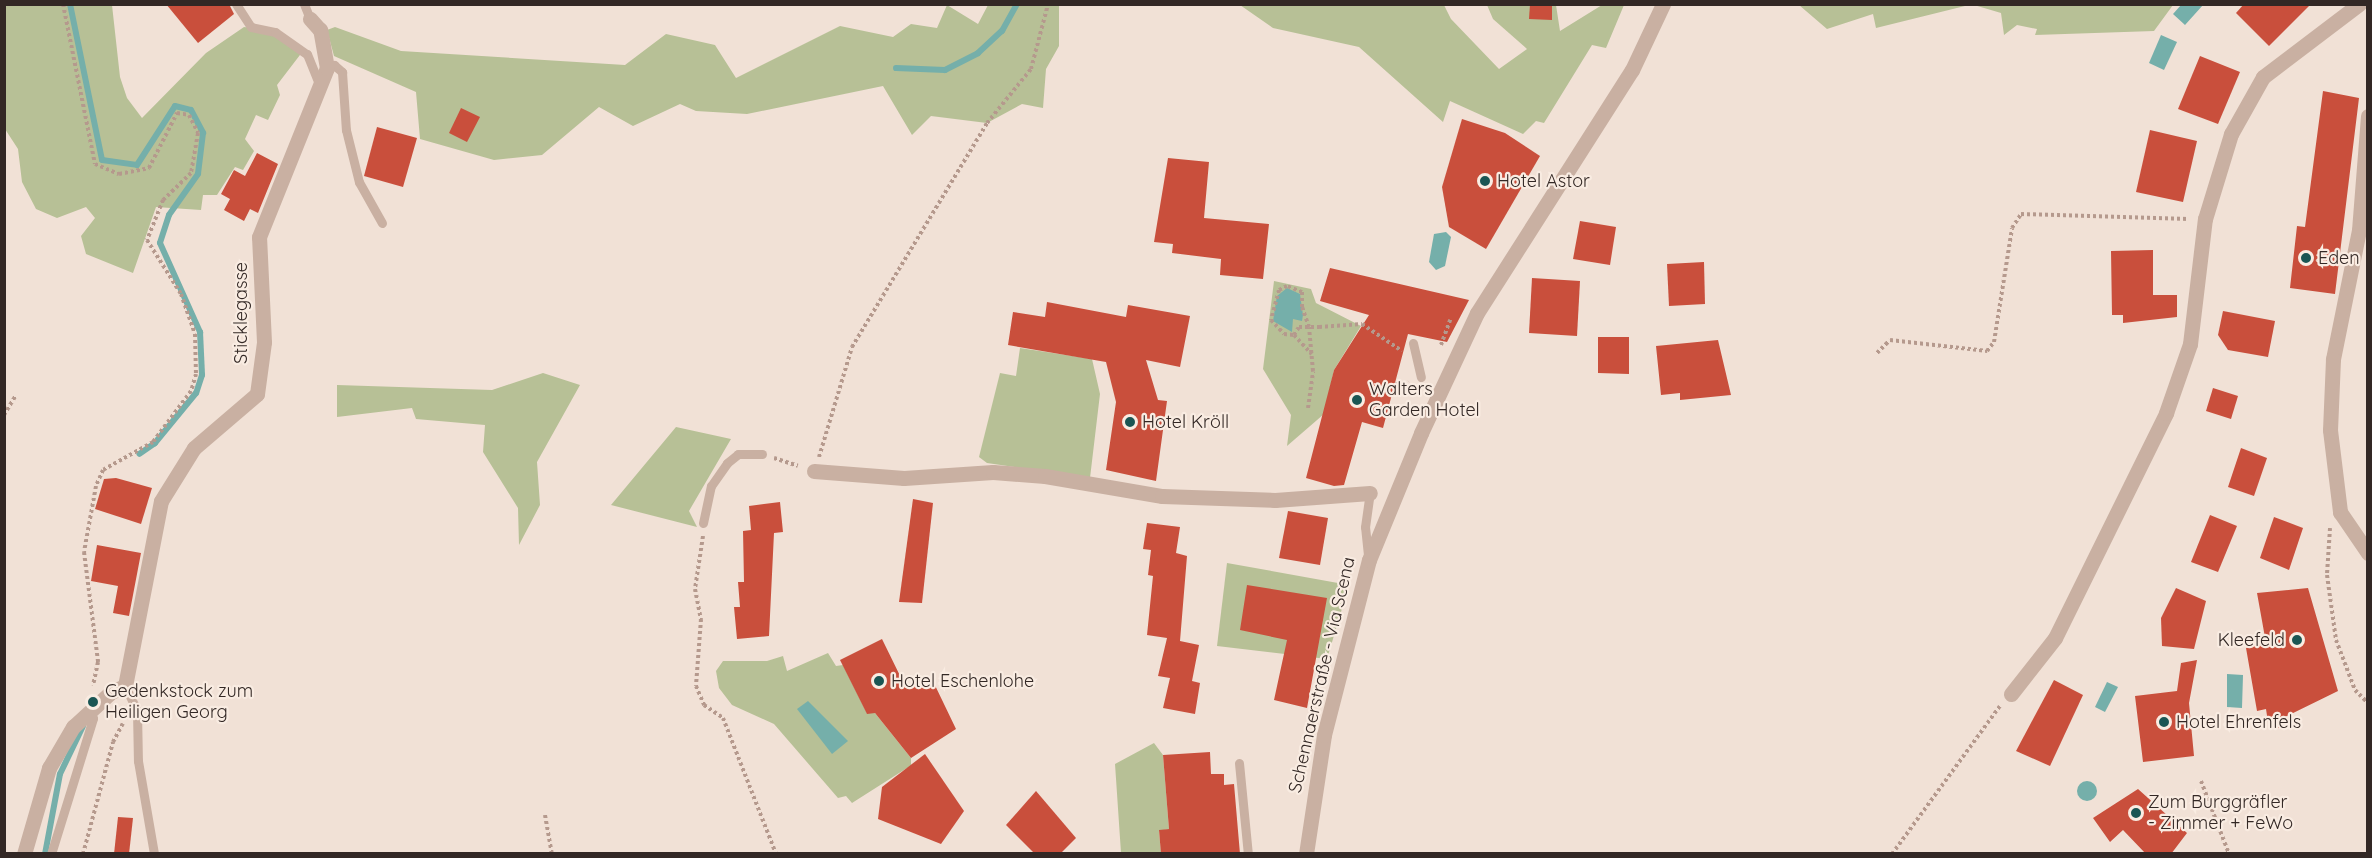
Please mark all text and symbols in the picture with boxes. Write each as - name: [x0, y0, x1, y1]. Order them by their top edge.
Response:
- place label: Hotel Astor: [1497, 170, 1590, 192]
- marker: Hotel Astor: [1478, 174, 1492, 188]
- place label: Eden: [2318, 247, 2360, 269]
- marker: Eden: [2299, 251, 2313, 265]
- street label: Sticklegasse: [230, 262, 252, 364]
- place label: Walters Garden Hotel: [1369, 379, 1480, 422]
- marker: Walters Garden Hotel: [1350, 393, 1364, 407]
- place label: Hotel Kröll: [1142, 411, 1229, 433]
- marker: Hotel Kröll: [1123, 415, 1137, 429]
- street label: Schennaerstraße - Via Scena: [1284, 555, 1360, 795]
- place label: Kleefeld: [2218, 629, 2285, 651]
- marker: Kleefeld: [2290, 633, 2304, 647]
- place label: Hotel Eschenlohe: [891, 670, 1034, 692]
- marker: Hotel Eschenlohe: [872, 674, 886, 688]
- place label: Gedenkstock zum Heiligen Georg: [105, 681, 253, 724]
- marker: Gedenkstock zum Heiligen Georg: [86, 695, 100, 709]
- place label: Hotel Ehrenfels: [2176, 711, 2301, 733]
- marker: Hotel Ehrenfels: [2157, 715, 2171, 729]
- place label: Zum Burggräfler - Zimmer + FeWo: [2148, 792, 2293, 834]
- marker: Zum Burggräfler - Zimmer + FeWo: [2129, 806, 2143, 820]

